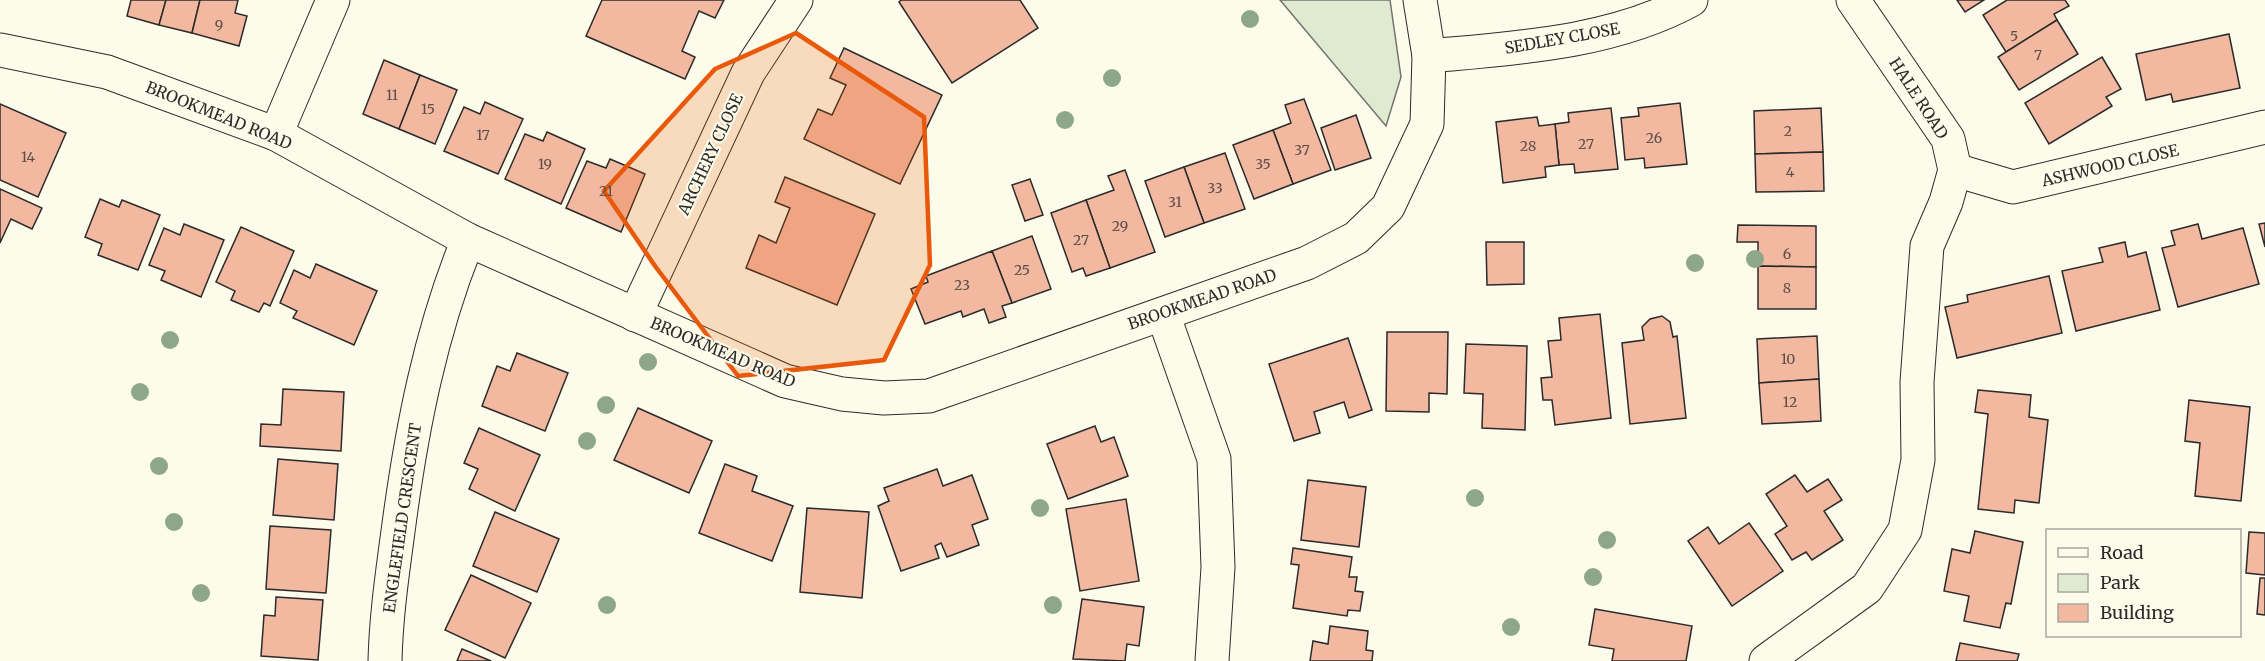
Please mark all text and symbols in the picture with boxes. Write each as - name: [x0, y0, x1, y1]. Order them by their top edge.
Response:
- house number: 9: [215, 16, 223, 34]
- street label: SEDLEY CLOSE: [1503, 18, 1622, 58]
- house number: 5: [2010, 27, 2018, 45]
- house number: 7: [2034, 46, 2042, 64]
- street label: HALE ROAD: [1885, 53, 1953, 143]
- street label: BROOKMEAD ROAD: [143, 77, 295, 153]
- house number: 11: [386, 86, 398, 104]
- street label: ARCHERY CLOSE: [673, 89, 747, 219]
- house number: 15: [421, 100, 435, 118]
- house number: 2: [1784, 122, 1792, 140]
- house number: 17: [476, 126, 490, 144]
- house number: 26: [1646, 129, 1662, 147]
- house number: 27: [1578, 135, 1594, 153]
- house number: 28: [1520, 137, 1536, 155]
- street label: ASHWOOD CLOSE: [2039, 139, 2181, 191]
- house number: 37: [1294, 141, 1310, 159]
- house number: 14: [21, 148, 35, 166]
- house number: 19: [538, 155, 552, 173]
- house number: 35: [1255, 155, 1271, 173]
- house number: 4: [1786, 163, 1795, 181]
- house number: 33: [1207, 179, 1223, 197]
- house number: 21: [599, 182, 613, 200]
- house number: 31: [1168, 193, 1182, 211]
- house number: 29: [1112, 217, 1128, 235]
- house number: 27: [1073, 231, 1089, 249]
- house number: 6: [1783, 245, 1791, 263]
- house number: 25: [1014, 261, 1030, 279]
- street label: BROOKMEAD ROAD: [1125, 264, 1279, 334]
- house number: 23: [954, 276, 970, 294]
- house number: 8: [1783, 279, 1791, 297]
- street label: BROOKMEAD ROAD: [647, 312, 799, 392]
- house number: 10: [1781, 350, 1795, 368]
- house number: 12: [1783, 393, 1797, 411]
- street label: ENGLEFIELD CRESCENT: [379, 422, 425, 614]
- legend: [2046, 529, 2241, 637]
- text: Road: [2100, 541, 2144, 564]
- text: Park: [2100, 571, 2141, 594]
- text: Building: [2100, 601, 2174, 624]

